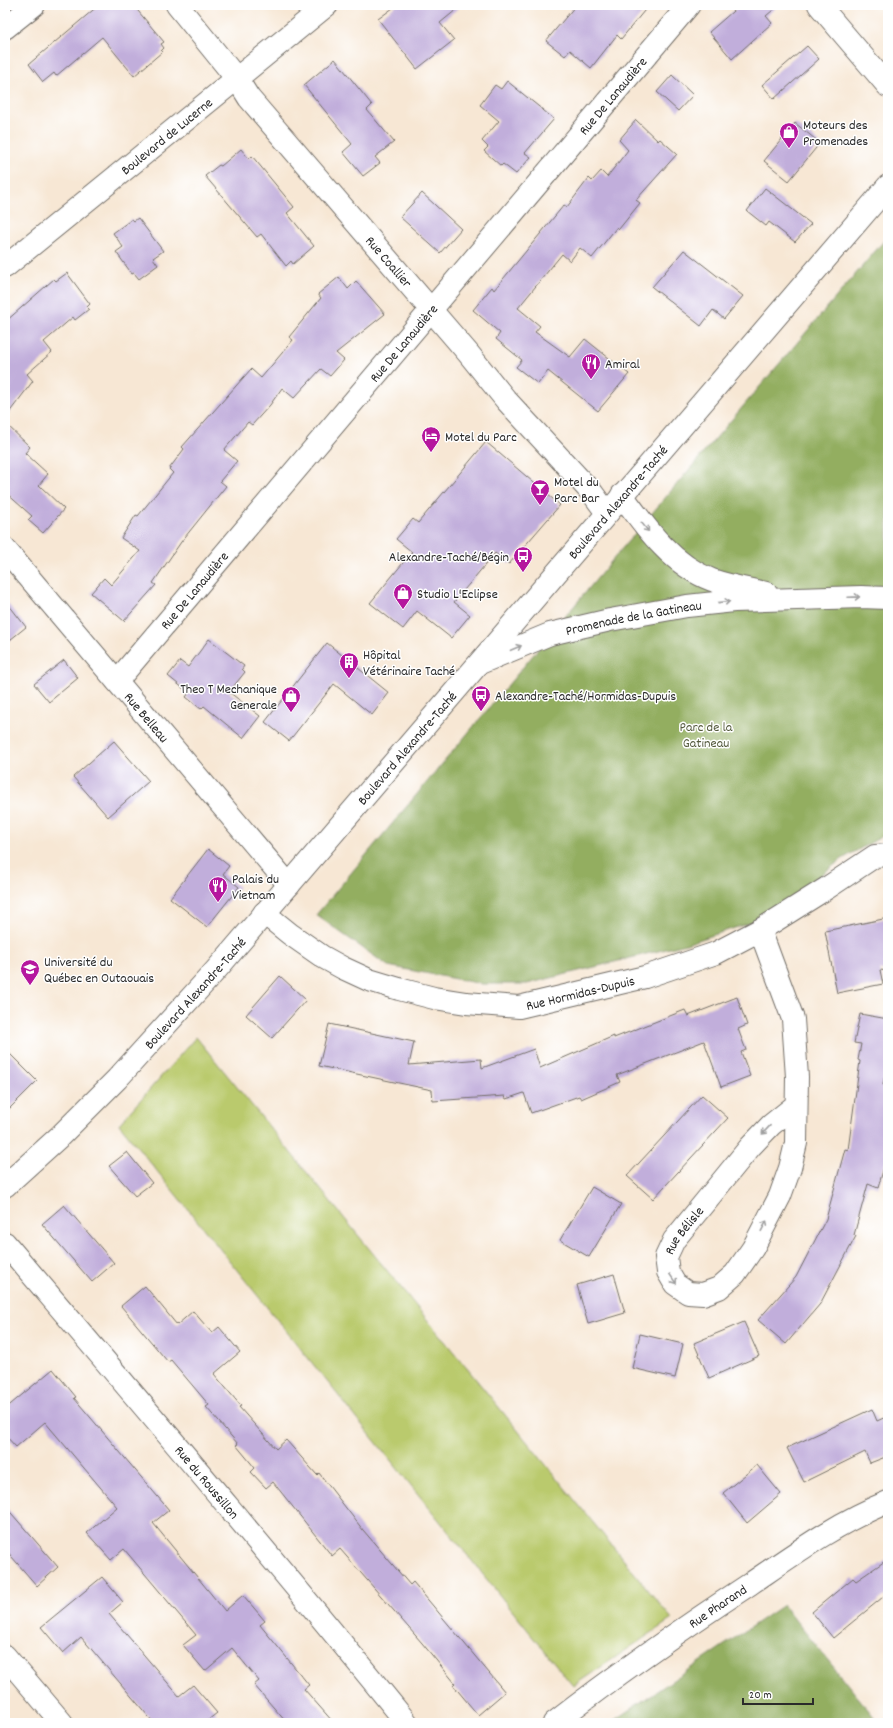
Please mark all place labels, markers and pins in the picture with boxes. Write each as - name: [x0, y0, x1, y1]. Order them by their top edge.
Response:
- place label: Moteurs des Promenades: [803, 116, 868, 152]
- shop icon: Moteurs des Promenades: [778, 121, 800, 149]
- restaurant icon: Amiral: [580, 352, 602, 380]
- place label: Amiral: [605, 355, 641, 375]
- hotel icon: Motel du Parc: [420, 425, 442, 453]
- place label: Motel du Parc: [445, 428, 517, 448]
- place label: Motel du Parc Bar: [554, 473, 600, 509]
- bar icon: Motel du Parc Bar: [529, 478, 551, 506]
- bus stop icon: Alexandre-Taché/Bégin: [512, 545, 534, 573]
- place label: Alexandre-Taché/Bégin: [389, 548, 509, 568]
- shop icon: Studio L'Eclipse: [392, 582, 414, 610]
- place label: Studio L'Eclipse: [417, 585, 498, 605]
- place label: Hôpital Vétérinaire Taché: [363, 646, 455, 682]
- building icon: Hôpital Vétérinaire Taché: [338, 651, 360, 679]
- place label: Theo T Mechanique Generale: [180, 680, 277, 716]
- bus stop icon: Alexandre-Taché/Hormidas-Dupuis: [470, 684, 492, 712]
- shop icon: Theo T Mechanique Generale: [280, 685, 302, 713]
- place label: Alexandre-Taché/Hormidas-Dupuis: [495, 687, 676, 707]
- place label: Palais du Vietnam: [232, 870, 279, 906]
- restaurant icon: Palais du Vietnam: [207, 875, 229, 903]
- place label: Université du Québec en Outaouais: [44, 953, 154, 989]
- school or university icon: Université du Québec en Outaouais: [19, 958, 41, 986]

